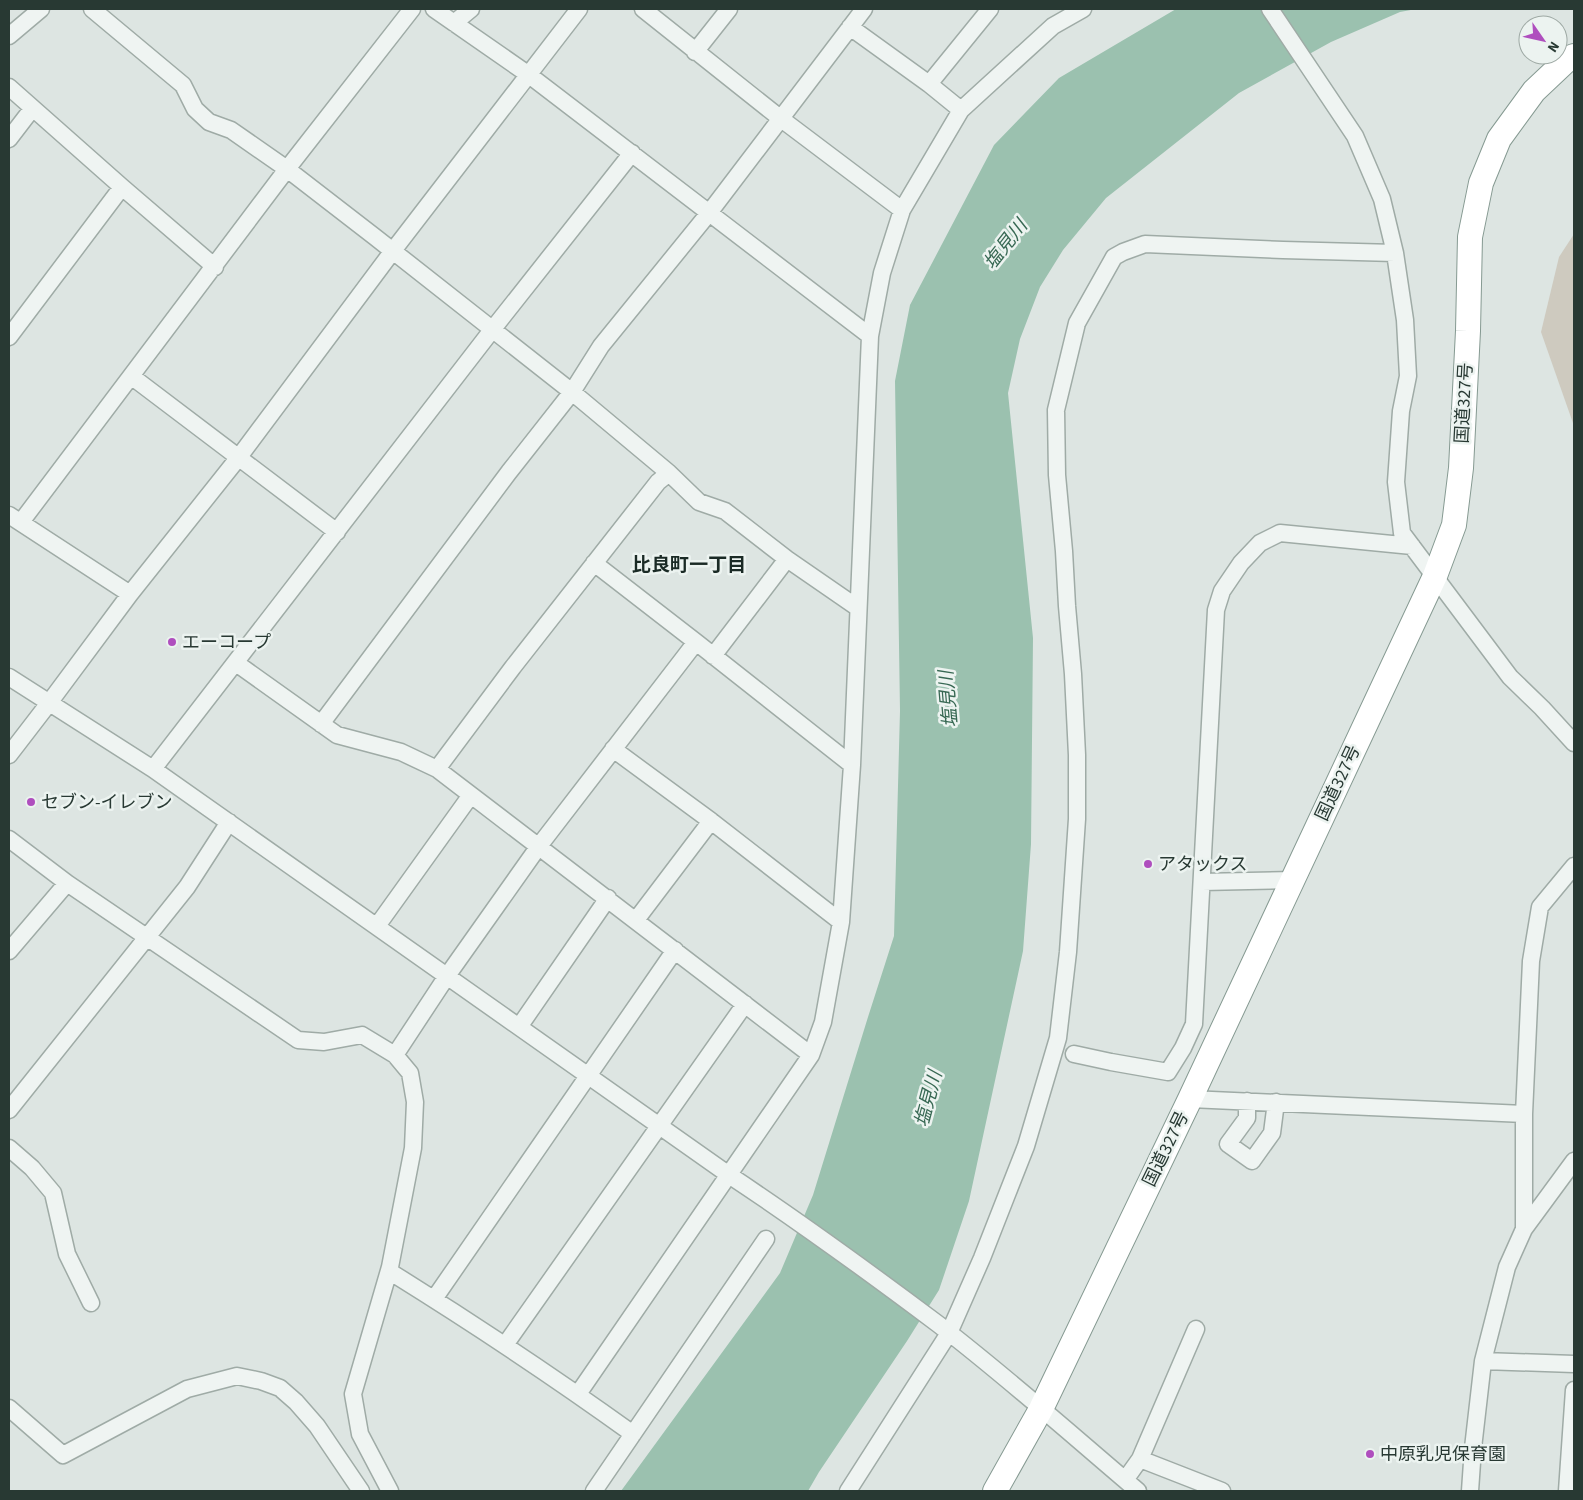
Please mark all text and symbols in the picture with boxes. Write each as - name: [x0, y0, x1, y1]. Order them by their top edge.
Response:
- north arrow: [1518, 15, 1568, 65]
- text: N: [1542, 37, 1564, 56]
- water label: 塩見川: [978, 213, 1035, 276]
- street label: 国道327号: [1449, 362, 1479, 444]
- district label: 比良町一丁目: [632, 552, 746, 579]
- place label: エーコープ: [182, 630, 271, 655]
- marker: エーコープ: [166, 636, 178, 648]
- water label: 塩見川: [933, 667, 965, 729]
- street label: 国道327号: [1310, 741, 1366, 825]
- place label: セブン-イレブン: [41, 790, 173, 815]
- marker: セブン-イレブン: [25, 796, 37, 808]
- place label: アタックス: [1158, 852, 1247, 877]
- marker: アタックス: [1142, 858, 1154, 870]
- water label: 塩見川: [909, 1066, 950, 1130]
- street label: 国道327号: [1137, 1107, 1195, 1191]
- place label: 中原乳児保育園: [1380, 1442, 1506, 1467]
- marker: 中原乳児保育園: [1364, 1448, 1376, 1460]

